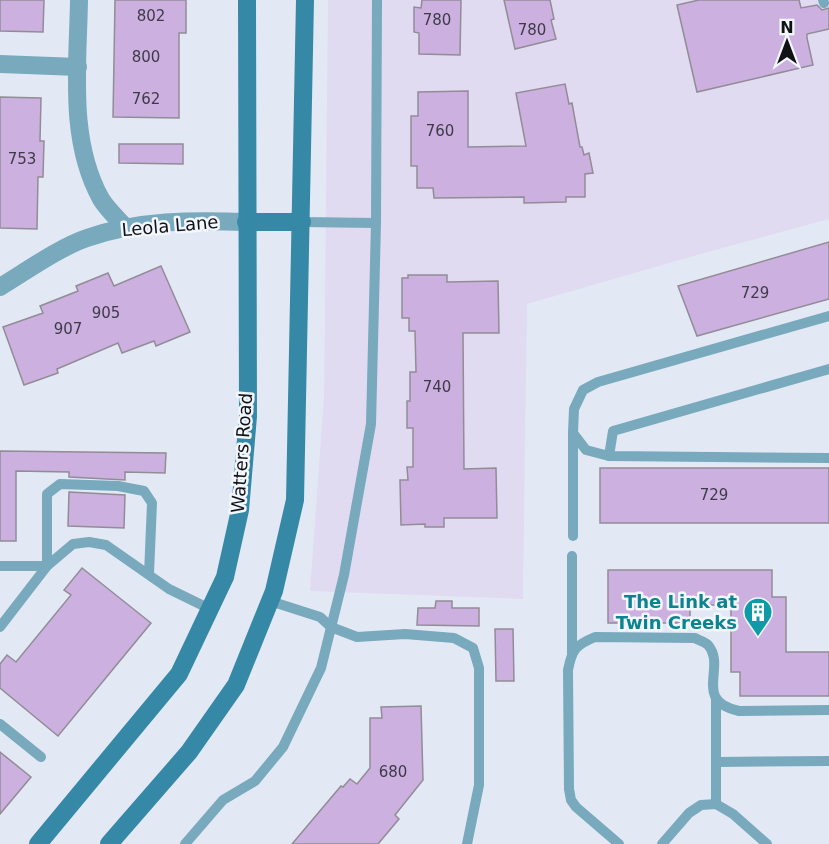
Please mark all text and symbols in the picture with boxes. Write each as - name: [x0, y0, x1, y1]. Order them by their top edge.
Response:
- house number: 802: [137, 7, 165, 25]
- house number: 780: [423, 11, 451, 29]
- north arrow: [757, 12, 817, 72]
- text: N: [780, 18, 794, 37]
- house number: 780: [518, 21, 546, 39]
- house number: 800: [132, 48, 160, 66]
- house number: 762: [132, 90, 160, 108]
- house number: 760: [426, 122, 454, 140]
- house number: 753: [8, 150, 36, 168]
- street label: Leola Lane: [121, 211, 219, 240]
- house number: 729: [741, 284, 769, 302]
- house number: 905: [92, 304, 120, 322]
- house number: 907: [54, 320, 82, 338]
- house number: 740: [423, 378, 451, 396]
- street label: Watters Road: [227, 392, 256, 514]
- house number: 729: [700, 486, 728, 504]
- place label: The Link at Twin Creeks: [616, 591, 737, 633]
- building icon: The Link at Twin Creeks: [742, 596, 774, 638]
- house number: 680: [379, 763, 407, 781]

